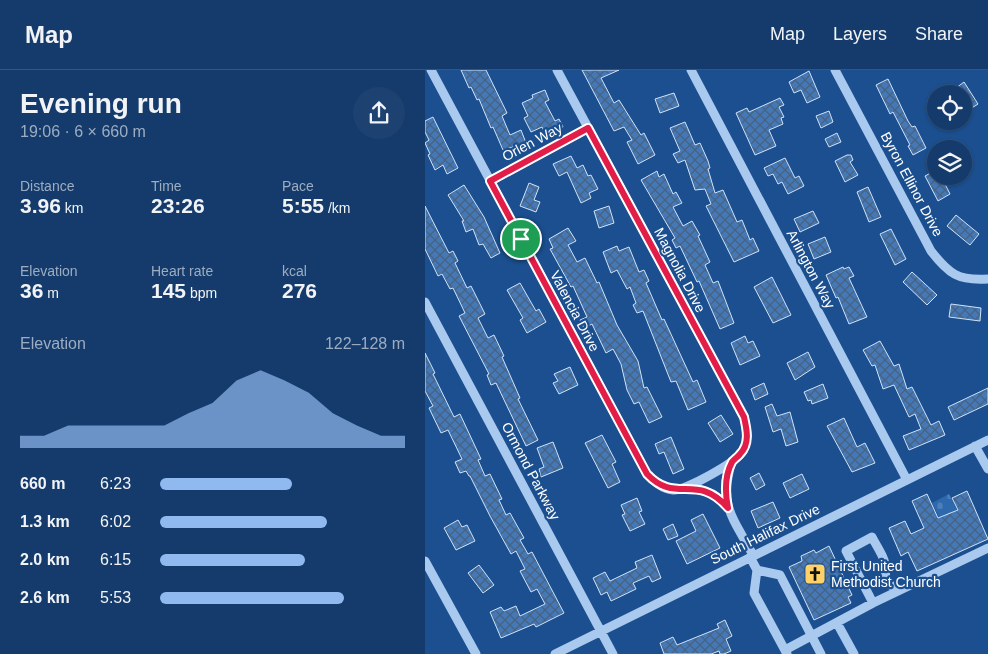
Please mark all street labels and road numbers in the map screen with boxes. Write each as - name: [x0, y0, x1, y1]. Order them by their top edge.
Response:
- street label: Orlen Way: [499, 120, 565, 164]
- street label: Byron Ellinor Drive: [878, 129, 946, 239]
- street label: Magnolia Drive: [651, 225, 709, 315]
- street label: Arlington Way: [784, 227, 838, 311]
- street label: Valencia Drive: [547, 268, 603, 354]
- street label: Ormond Parkway: [499, 419, 563, 523]
- street label: South Halifax Drive: [708, 500, 823, 567]

